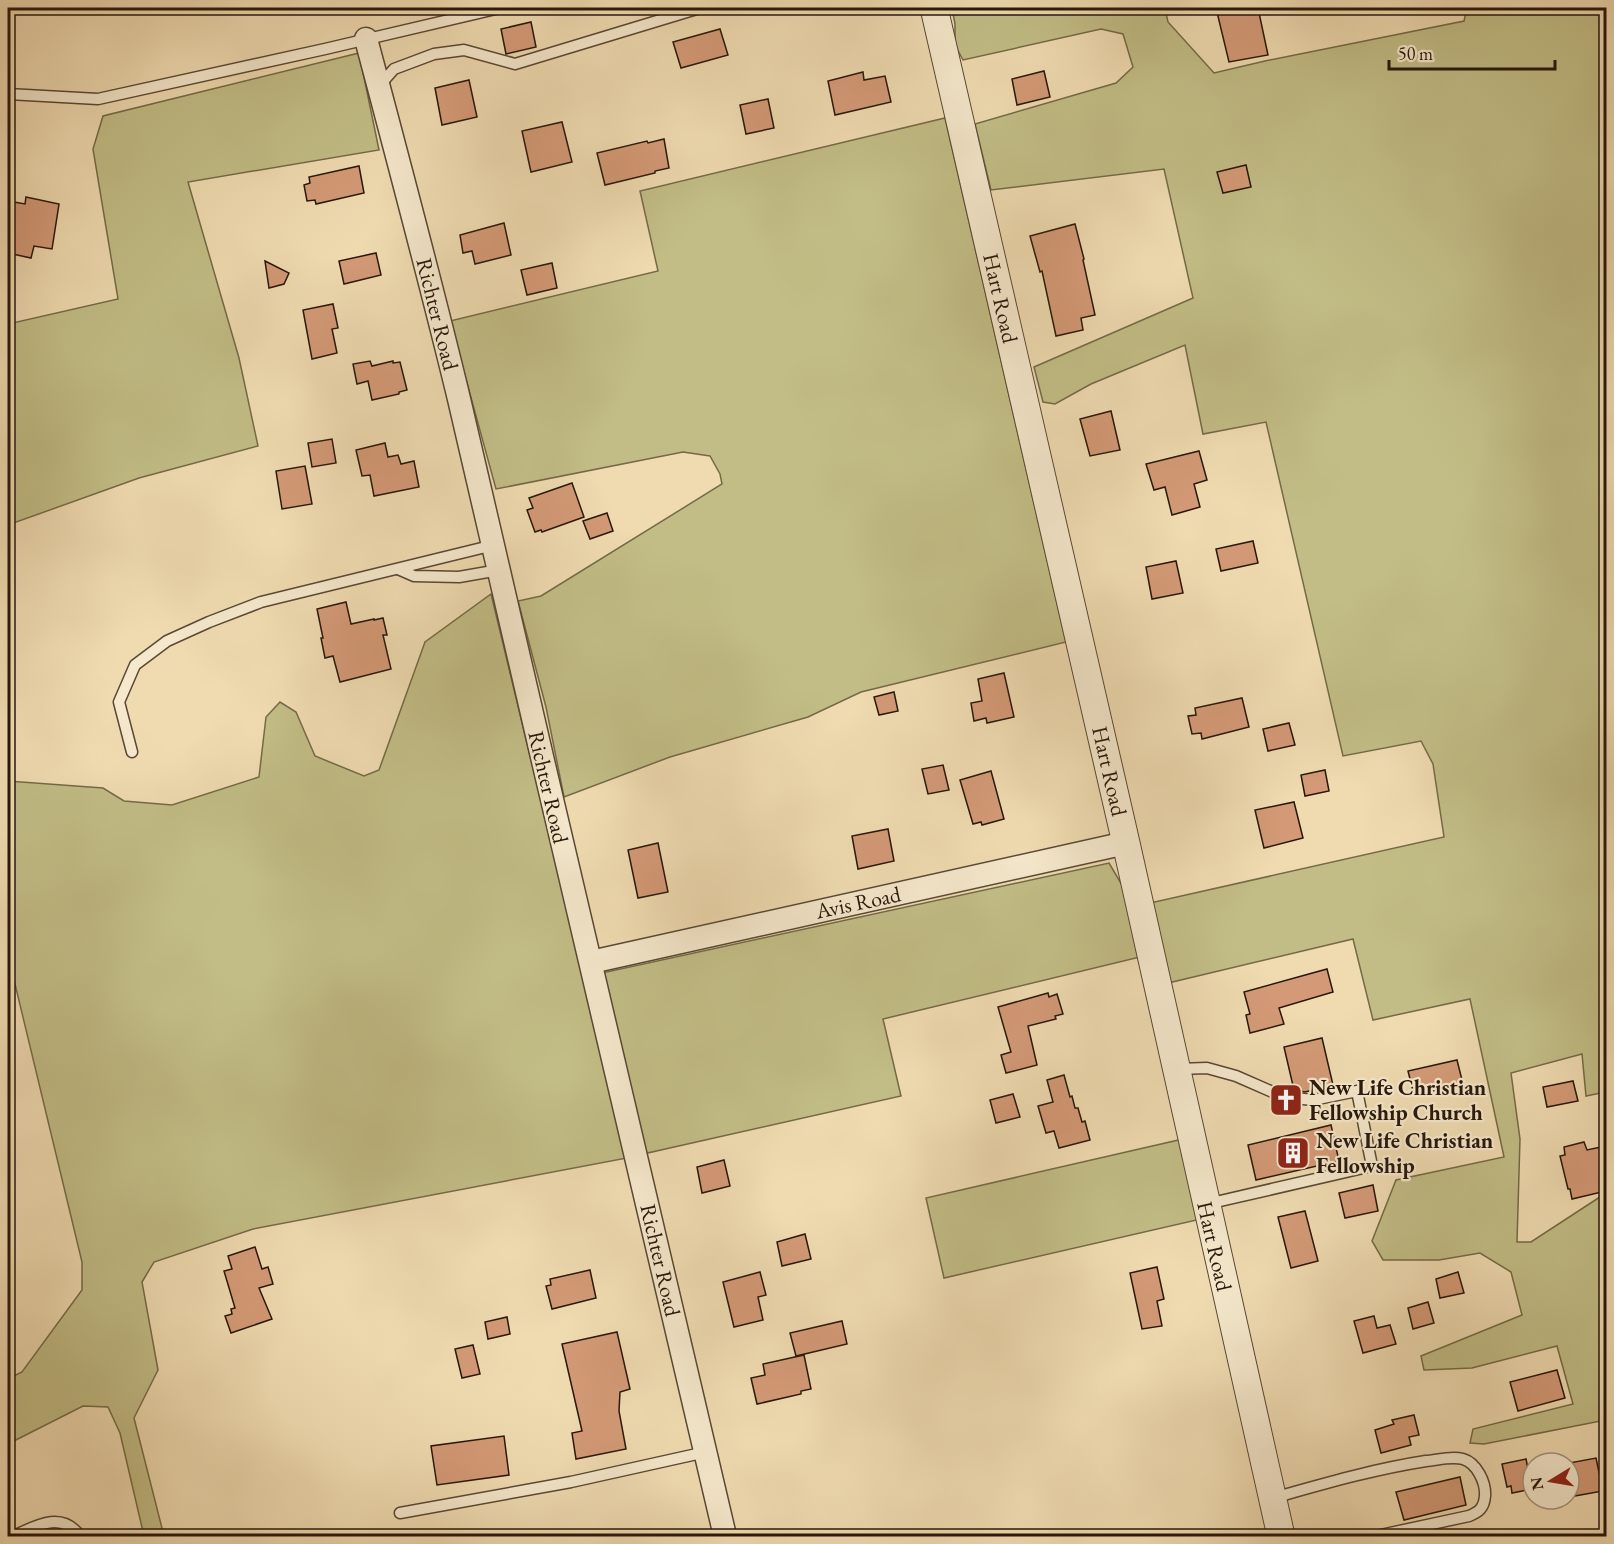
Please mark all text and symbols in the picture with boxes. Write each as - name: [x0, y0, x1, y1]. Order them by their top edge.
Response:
- scale bar: [1389, 33, 1556, 71]
- text: 50 m: [1398, 42, 1433, 65]
- street label: Hart Road: [976, 250, 1025, 347]
- street label: Richter Road: [410, 255, 466, 374]
- street label: Hart Road: [1085, 723, 1134, 820]
- street label: Richter Road: [521, 728, 576, 847]
- street label: Avis Road: [812, 879, 904, 926]
- place label: New Life Christian Fellowship Church: [1309, 1073, 1487, 1127]
- church icon: New Life Christian Fellowship Church: [1268, 1082, 1304, 1118]
- place label: New Life Christian Fellowship: [1316, 1126, 1494, 1180]
- building icon: New Life Christian Fellowship: [1275, 1135, 1311, 1171]
- street label: Hart Road: [1190, 1198, 1239, 1295]
- street label: Richter Road: [633, 1201, 688, 1320]
- north arrow: [1521, 1451, 1581, 1511]
- text: N: [1525, 1475, 1548, 1492]

